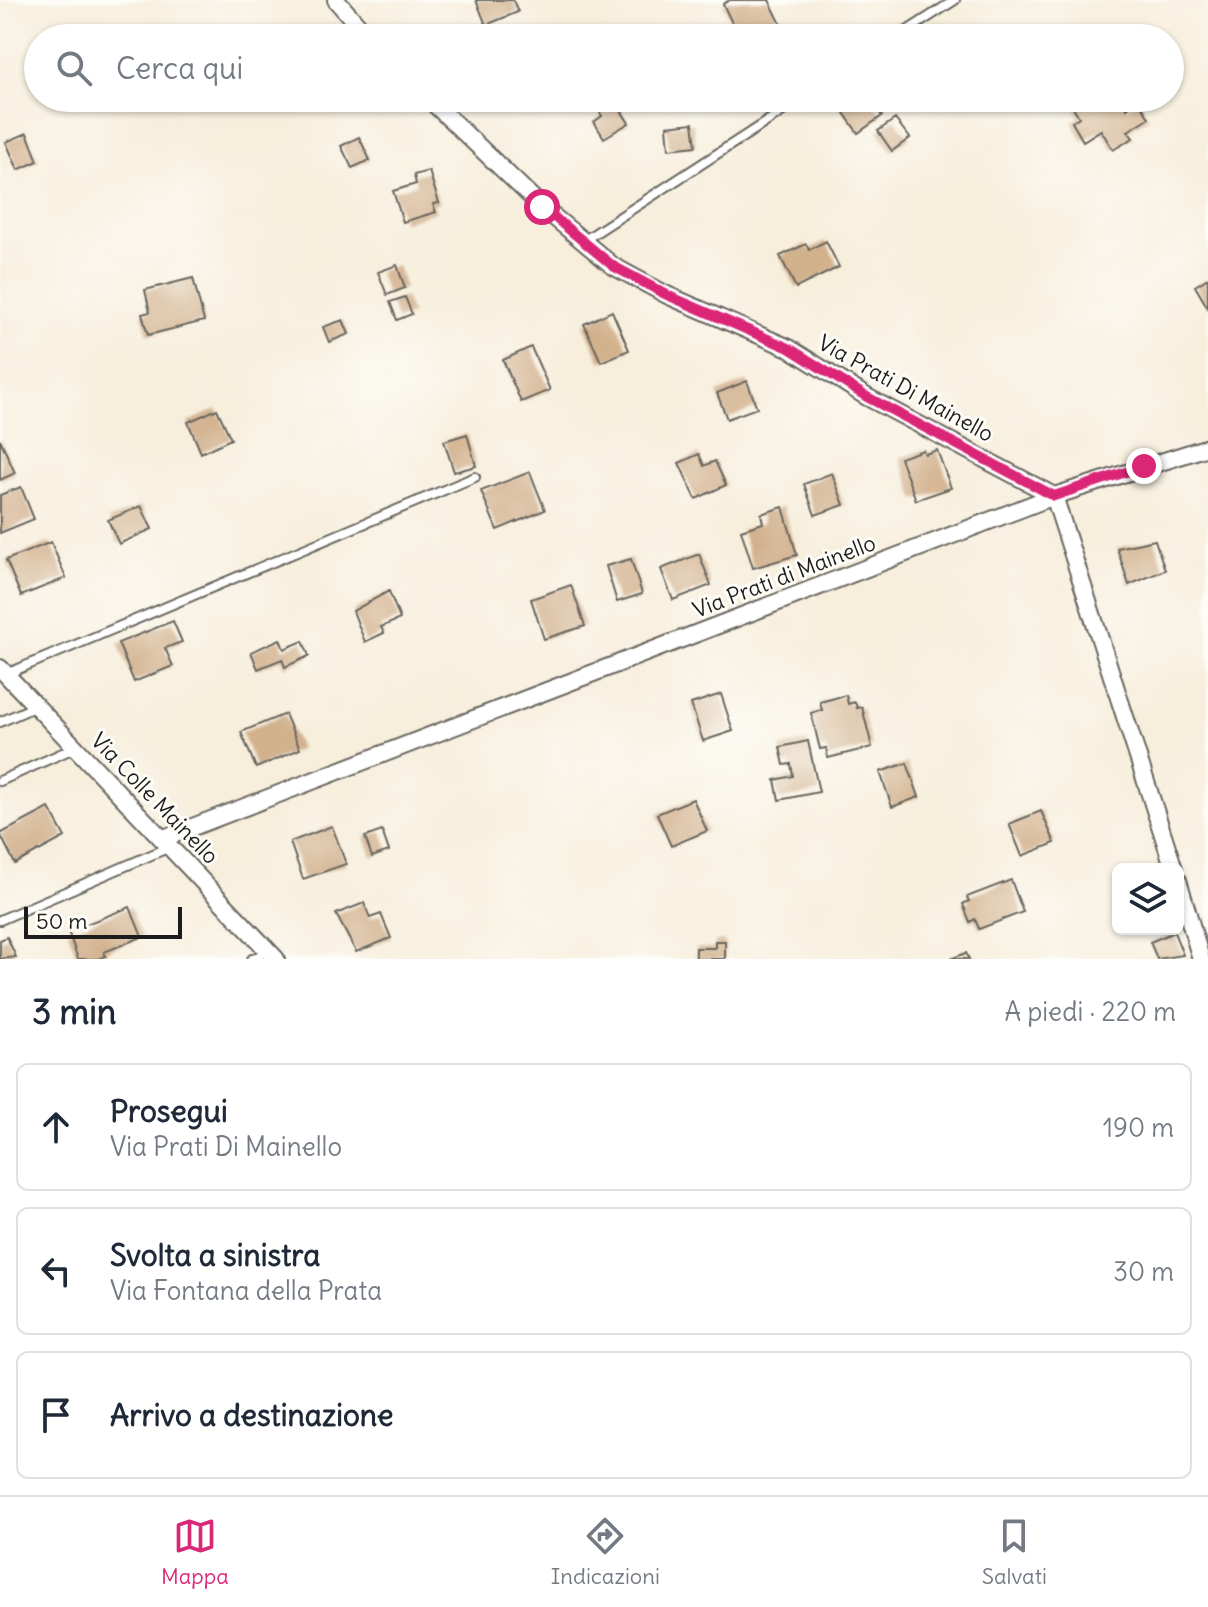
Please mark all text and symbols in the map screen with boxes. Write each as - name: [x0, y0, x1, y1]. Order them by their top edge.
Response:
- search box: [24, 24, 1184, 112]
- icon: search: [52, 46, 96, 90]
- text: Cerca qui: [116, 49, 243, 87]
- route start: [524, 189, 560, 225]
- street label: Via Prati Di Mainello: [813, 328, 999, 448]
- route end: [1126, 448, 1162, 484]
- street label: Via Prati di Mainello: [689, 528, 879, 624]
- street label: Via Colle Mainello: [85, 726, 225, 870]
- map controls: [1112, 863, 1184, 935]
- button: layers: [1112, 863, 1184, 935]
- scale bar: [24, 903, 182, 939]
- text: 50 m: [36, 907, 88, 935]
- text: 3 min: [32, 990, 117, 1033]
- text: A piedi · 220 m: [1005, 995, 1176, 1028]
- text: Prosegui: [110, 1092, 228, 1130]
- icon: ahead: [34, 1105, 78, 1149]
- text: 190 m: [1103, 1111, 1174, 1144]
- text: Via Prati Di Mainello: [110, 1130, 342, 1163]
- text: Svolta a sinistra: [110, 1236, 320, 1274]
- icon: left: [34, 1249, 78, 1293]
- text: 30 m: [1113, 1255, 1174, 1288]
- text: Via Fontana della Prata: [110, 1274, 382, 1307]
- icon: arrive: [34, 1393, 78, 1437]
- text: Arrivo a destinazione: [110, 1396, 393, 1434]
- tab: Mappa: [161, 1514, 229, 1590]
- tab: Indicazioni: [551, 1514, 660, 1590]
- tab: Salvati: [982, 1514, 1047, 1590]

